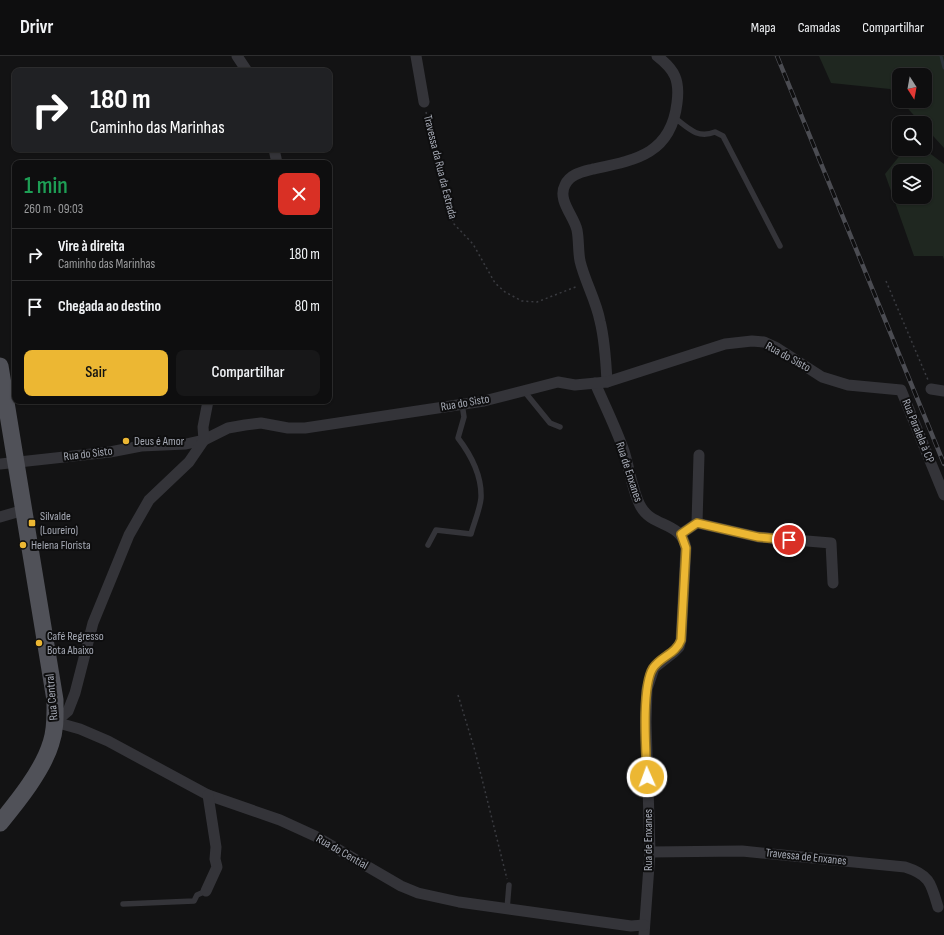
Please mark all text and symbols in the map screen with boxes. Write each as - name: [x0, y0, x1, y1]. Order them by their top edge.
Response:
- text: Drivr: [20, 16, 53, 39]
- text: Mapa: [751, 19, 776, 36]
- text: Camadas: [798, 19, 840, 36]
- text: Compartilhar: [862, 19, 924, 36]
- north arrow: [892, 68, 932, 108]
- map controls: [892, 68, 932, 204]
- text: 180 m: [90, 83, 150, 116]
- icon: right: [24, 84, 76, 136]
- street label: Travessa da Rua da Estrada: [420, 113, 460, 221]
- button: search: [892, 116, 932, 156]
- text: Caminho das Marinhas: [90, 117, 225, 138]
- button: layers: [892, 164, 932, 204]
- text: 1 min: [24, 171, 68, 200]
- button: close: [278, 173, 320, 215]
- text: 260 m · 09:03: [24, 201, 83, 217]
- text: Vire à direita: [58, 237, 125, 256]
- icon: right: [24, 244, 46, 266]
- text: 180 m: [289, 245, 320, 264]
- text: Caminho das Marinhas: [58, 256, 155, 272]
- icon: arrive: [24, 296, 46, 318]
- text: Chegada ao destino: [58, 297, 161, 316]
- text: 80 m: [295, 297, 320, 316]
- street label: Rua do Sisto: [763, 339, 813, 375]
- button: Sair: [24, 350, 168, 396]
- button: Compartilhar: [176, 350, 320, 396]
- street label: Rua do Sisto: [439, 391, 491, 415]
- street label: Rua Paralela à CP: [898, 397, 938, 465]
- place label: Deus é Amor: [134, 434, 185, 449]
- marker: Deus é Amor: [121, 436, 131, 446]
- street label: Rua de Enxanes: [612, 440, 646, 504]
- street label: Rua do Sisto: [63, 444, 113, 464]
- place label: Silvalde (Loureiro): [40, 509, 78, 538]
- marker: Silvalde (Loureiro): [27, 518, 37, 528]
- pin: [772, 523, 806, 557]
- icon: arrive: [778, 529, 800, 551]
- place label: Helena Florista: [31, 538, 91, 553]
- marker: Helena Florista: [18, 540, 28, 550]
- place label: Café Regresso Bota Abaixo: [47, 629, 104, 658]
- marker: Café Regresso Bota Abaixo: [34, 638, 44, 648]
- street label: Rua Central: [42, 673, 62, 721]
- position arrow: [626, 756, 668, 798]
- street label: Rua de Enxanes: [641, 809, 656, 871]
- street label: Rua do Cential: [313, 831, 371, 873]
- street label: Travessa de Enxanes: [765, 845, 847, 869]

